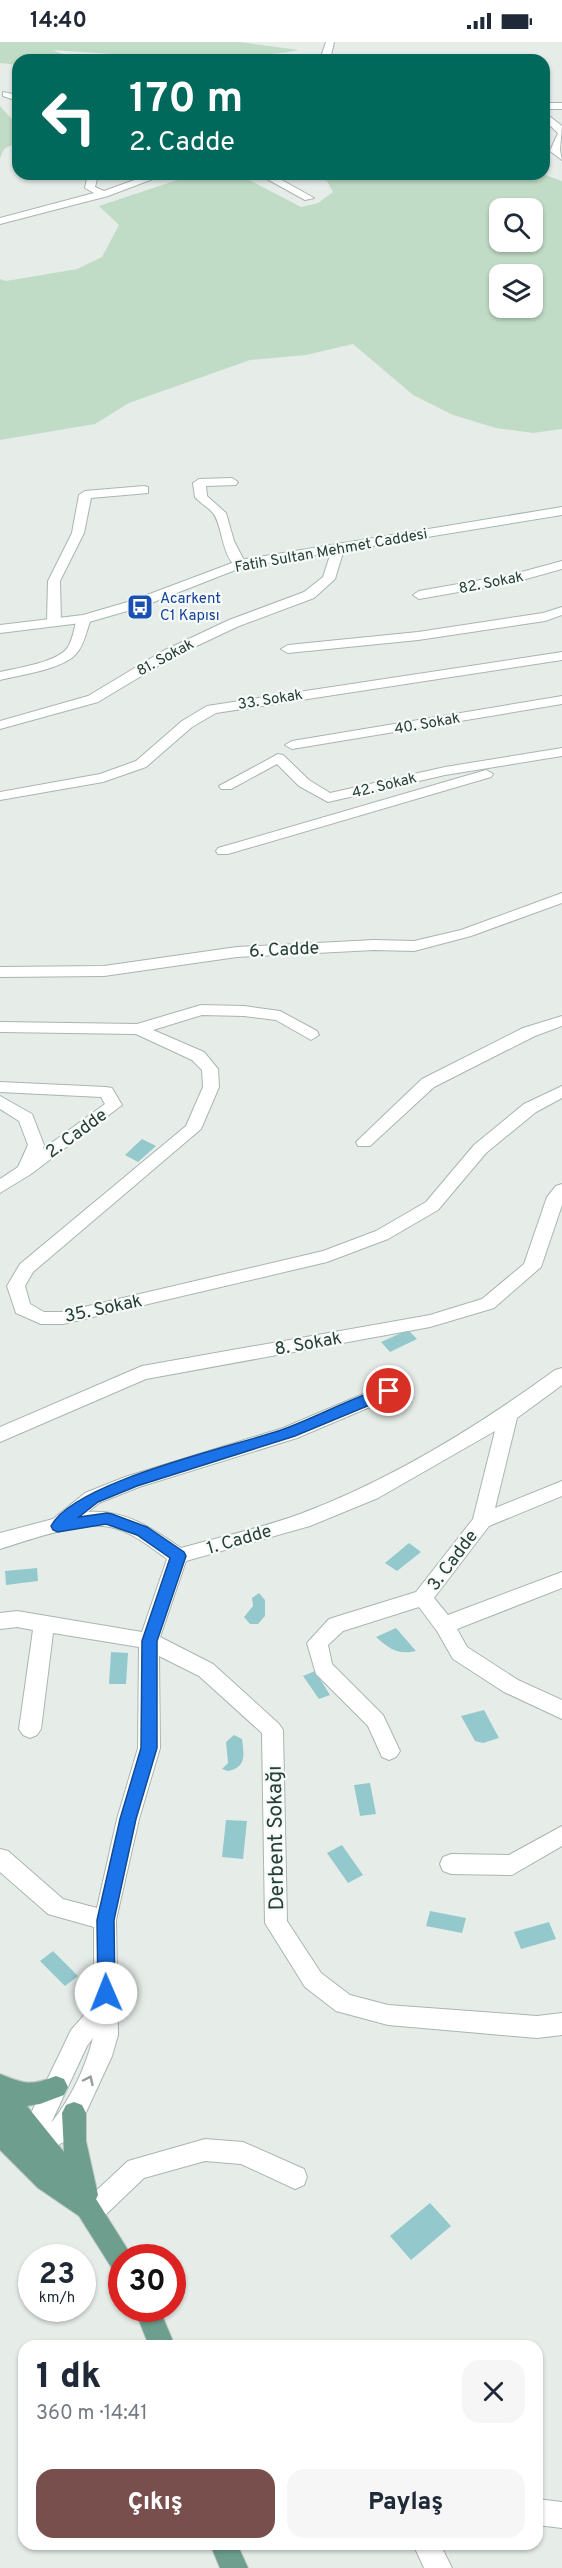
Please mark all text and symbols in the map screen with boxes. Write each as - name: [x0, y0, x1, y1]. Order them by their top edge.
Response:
- text: 14:40: [30, 8, 87, 35]
- text: 170 m: [129, 74, 243, 127]
- icon: left: [30, 78, 108, 156]
- text: 2. Cadde: [129, 126, 235, 160]
- map controls: [489, 198, 543, 318]
- button: search: [489, 198, 543, 252]
- button: layers: [489, 264, 543, 318]
- street label: Fatih Sultan Mehmet Caddesi: [233, 525, 429, 578]
- street label: 82. Sokak: [457, 568, 525, 599]
- place label: Acarkent C1 Kapısı: [160, 590, 221, 626]
- bus stop icon: Acarkent C1 Kapısı: [125, 592, 155, 622]
- street label: 81. Sokak: [134, 635, 198, 681]
- street label: 33. Sokak: [236, 686, 304, 715]
- street label: 40. Sokak: [393, 709, 462, 740]
- street label: 42. Sokak: [350, 769, 419, 804]
- street label: 6. Cadde: [248, 937, 320, 964]
- street label: 2. Cadde: [42, 1104, 112, 1164]
- street label: 35. Sokak: [62, 1290, 144, 1329]
- street label: 8. Sokak: [273, 1327, 344, 1362]
- pin: [363, 1365, 414, 1416]
- icon: arrive: [372, 1374, 405, 1407]
- street label: 1. Cadde: [204, 1520, 274, 1561]
- street label: 3. Cadde: [423, 1526, 484, 1596]
- street label: Derbent Sokağı: [262, 1765, 291, 1911]
- position arrow: [74, 1961, 138, 2025]
- one-way arrow: [81, 2076, 93, 2087]
- speed limit sign: 30: [108, 2244, 186, 2322]
- text: 23: [39, 2257, 75, 2294]
- text: km/h: [39, 2289, 75, 2308]
- text: 1 dk: [36, 2355, 101, 2401]
- button: close: [462, 2360, 525, 2423]
- text: 360 m · 14:41: [36, 2401, 148, 2427]
- button: Çıkış: [36, 2469, 275, 2538]
- button: Paylaş: [287, 2469, 525, 2538]

